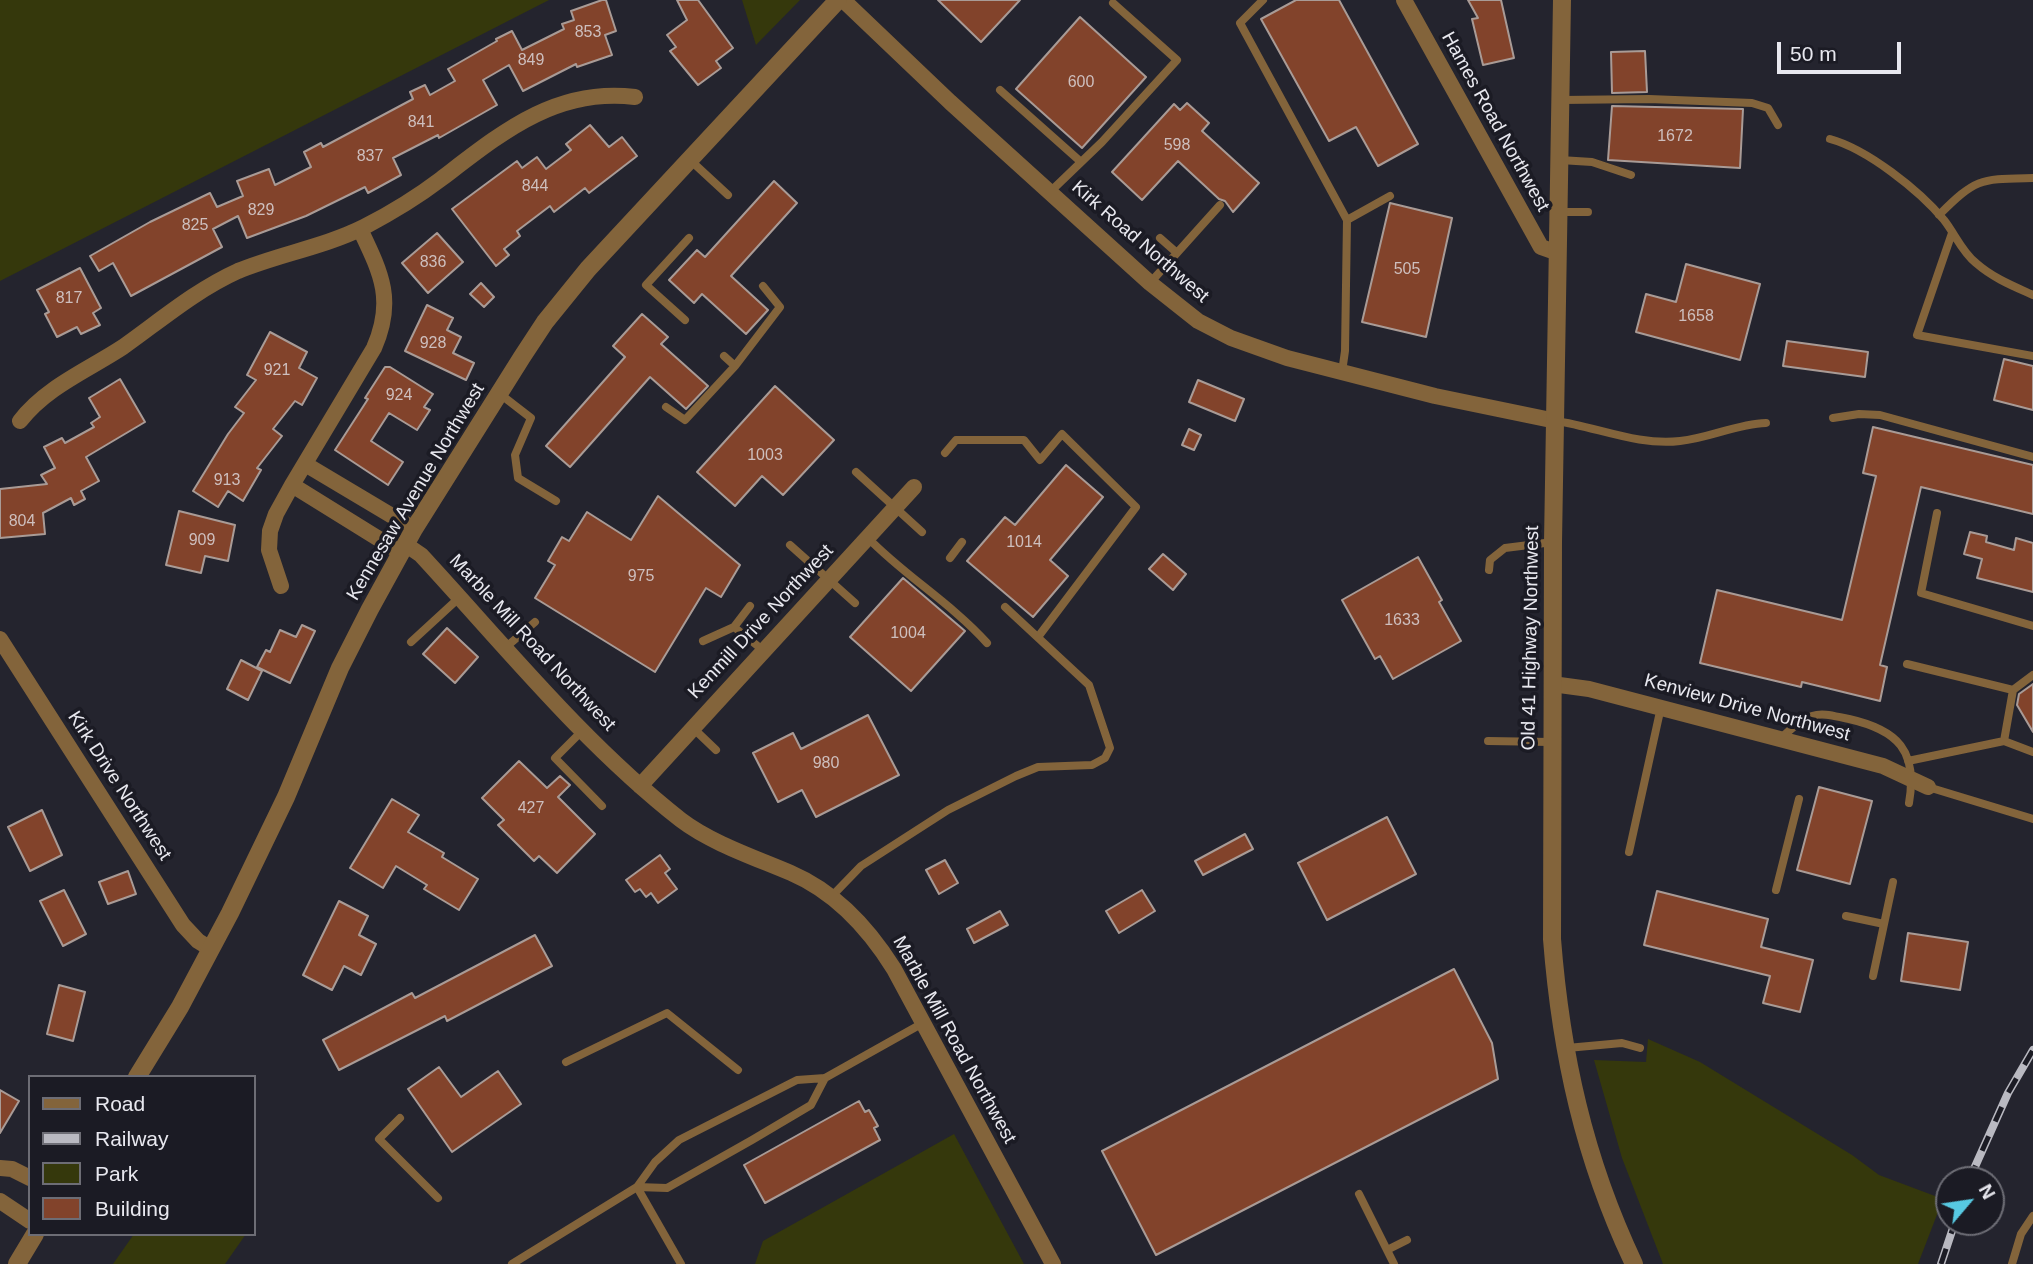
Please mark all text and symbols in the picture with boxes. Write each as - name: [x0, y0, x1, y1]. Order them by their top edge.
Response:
- house number: 853: [575, 23, 601, 43]
- street label: Hames Road Northwest: [1436, 28, 1554, 216]
- scale bar: [1781, 28, 1905, 72]
- text: 50 m: [1790, 42, 1837, 65]
- house number: 849: [518, 51, 544, 71]
- house number: 600: [1068, 73, 1094, 93]
- house number: 841: [408, 113, 434, 133]
- house number: 1672: [1657, 127, 1693, 147]
- house number: 598: [1164, 136, 1190, 156]
- house number: 837: [357, 147, 383, 167]
- street label: Kirk Road Northwest: [1067, 176, 1213, 308]
- house number: 844: [522, 177, 548, 197]
- house number: 829: [248, 201, 274, 221]
- house number: 825: [182, 216, 208, 236]
- house number: 836: [420, 253, 446, 273]
- house number: 505: [1394, 260, 1420, 280]
- house number: 817: [56, 289, 82, 309]
- house number: 1658: [1678, 307, 1714, 327]
- house number: 928: [420, 334, 446, 354]
- house number: 921: [264, 361, 290, 381]
- street label: Kennesaw Avenue Northwest: [342, 379, 490, 605]
- house number: 924: [386, 386, 412, 406]
- house number: 1003: [747, 446, 783, 466]
- house number: 913: [214, 471, 240, 491]
- house number: 804: [9, 512, 35, 532]
- street label: Old 41 Highway Northwest: [1518, 525, 1544, 751]
- house number: 909: [189, 531, 215, 551]
- house number: 1014: [1006, 533, 1042, 553]
- street label: Kenmill Drive Northwest: [684, 540, 838, 704]
- street label: Marble Mill Road Northwest: [444, 550, 620, 736]
- house number: 975: [628, 567, 654, 587]
- house number: 1633: [1384, 611, 1420, 631]
- house number: 1004: [890, 624, 926, 644]
- street label: Kenview Drive Northwest: [1642, 670, 1852, 746]
- street label: Kirk Drive Northwest: [62, 707, 176, 865]
- house number: 980: [813, 754, 839, 774]
- house number: 427: [518, 799, 544, 819]
- street label: Marble Mill Road Northwest: [887, 932, 1021, 1148]
- legend: [28, 1075, 256, 1236]
- text: Road: [95, 1092, 145, 1115]
- text: Railway: [95, 1127, 169, 1150]
- text: Park: [95, 1162, 138, 1185]
- north arrow: [1935, 1166, 2005, 1236]
- text: N: [1975, 1180, 2000, 1203]
- text: Building: [95, 1197, 170, 1220]

